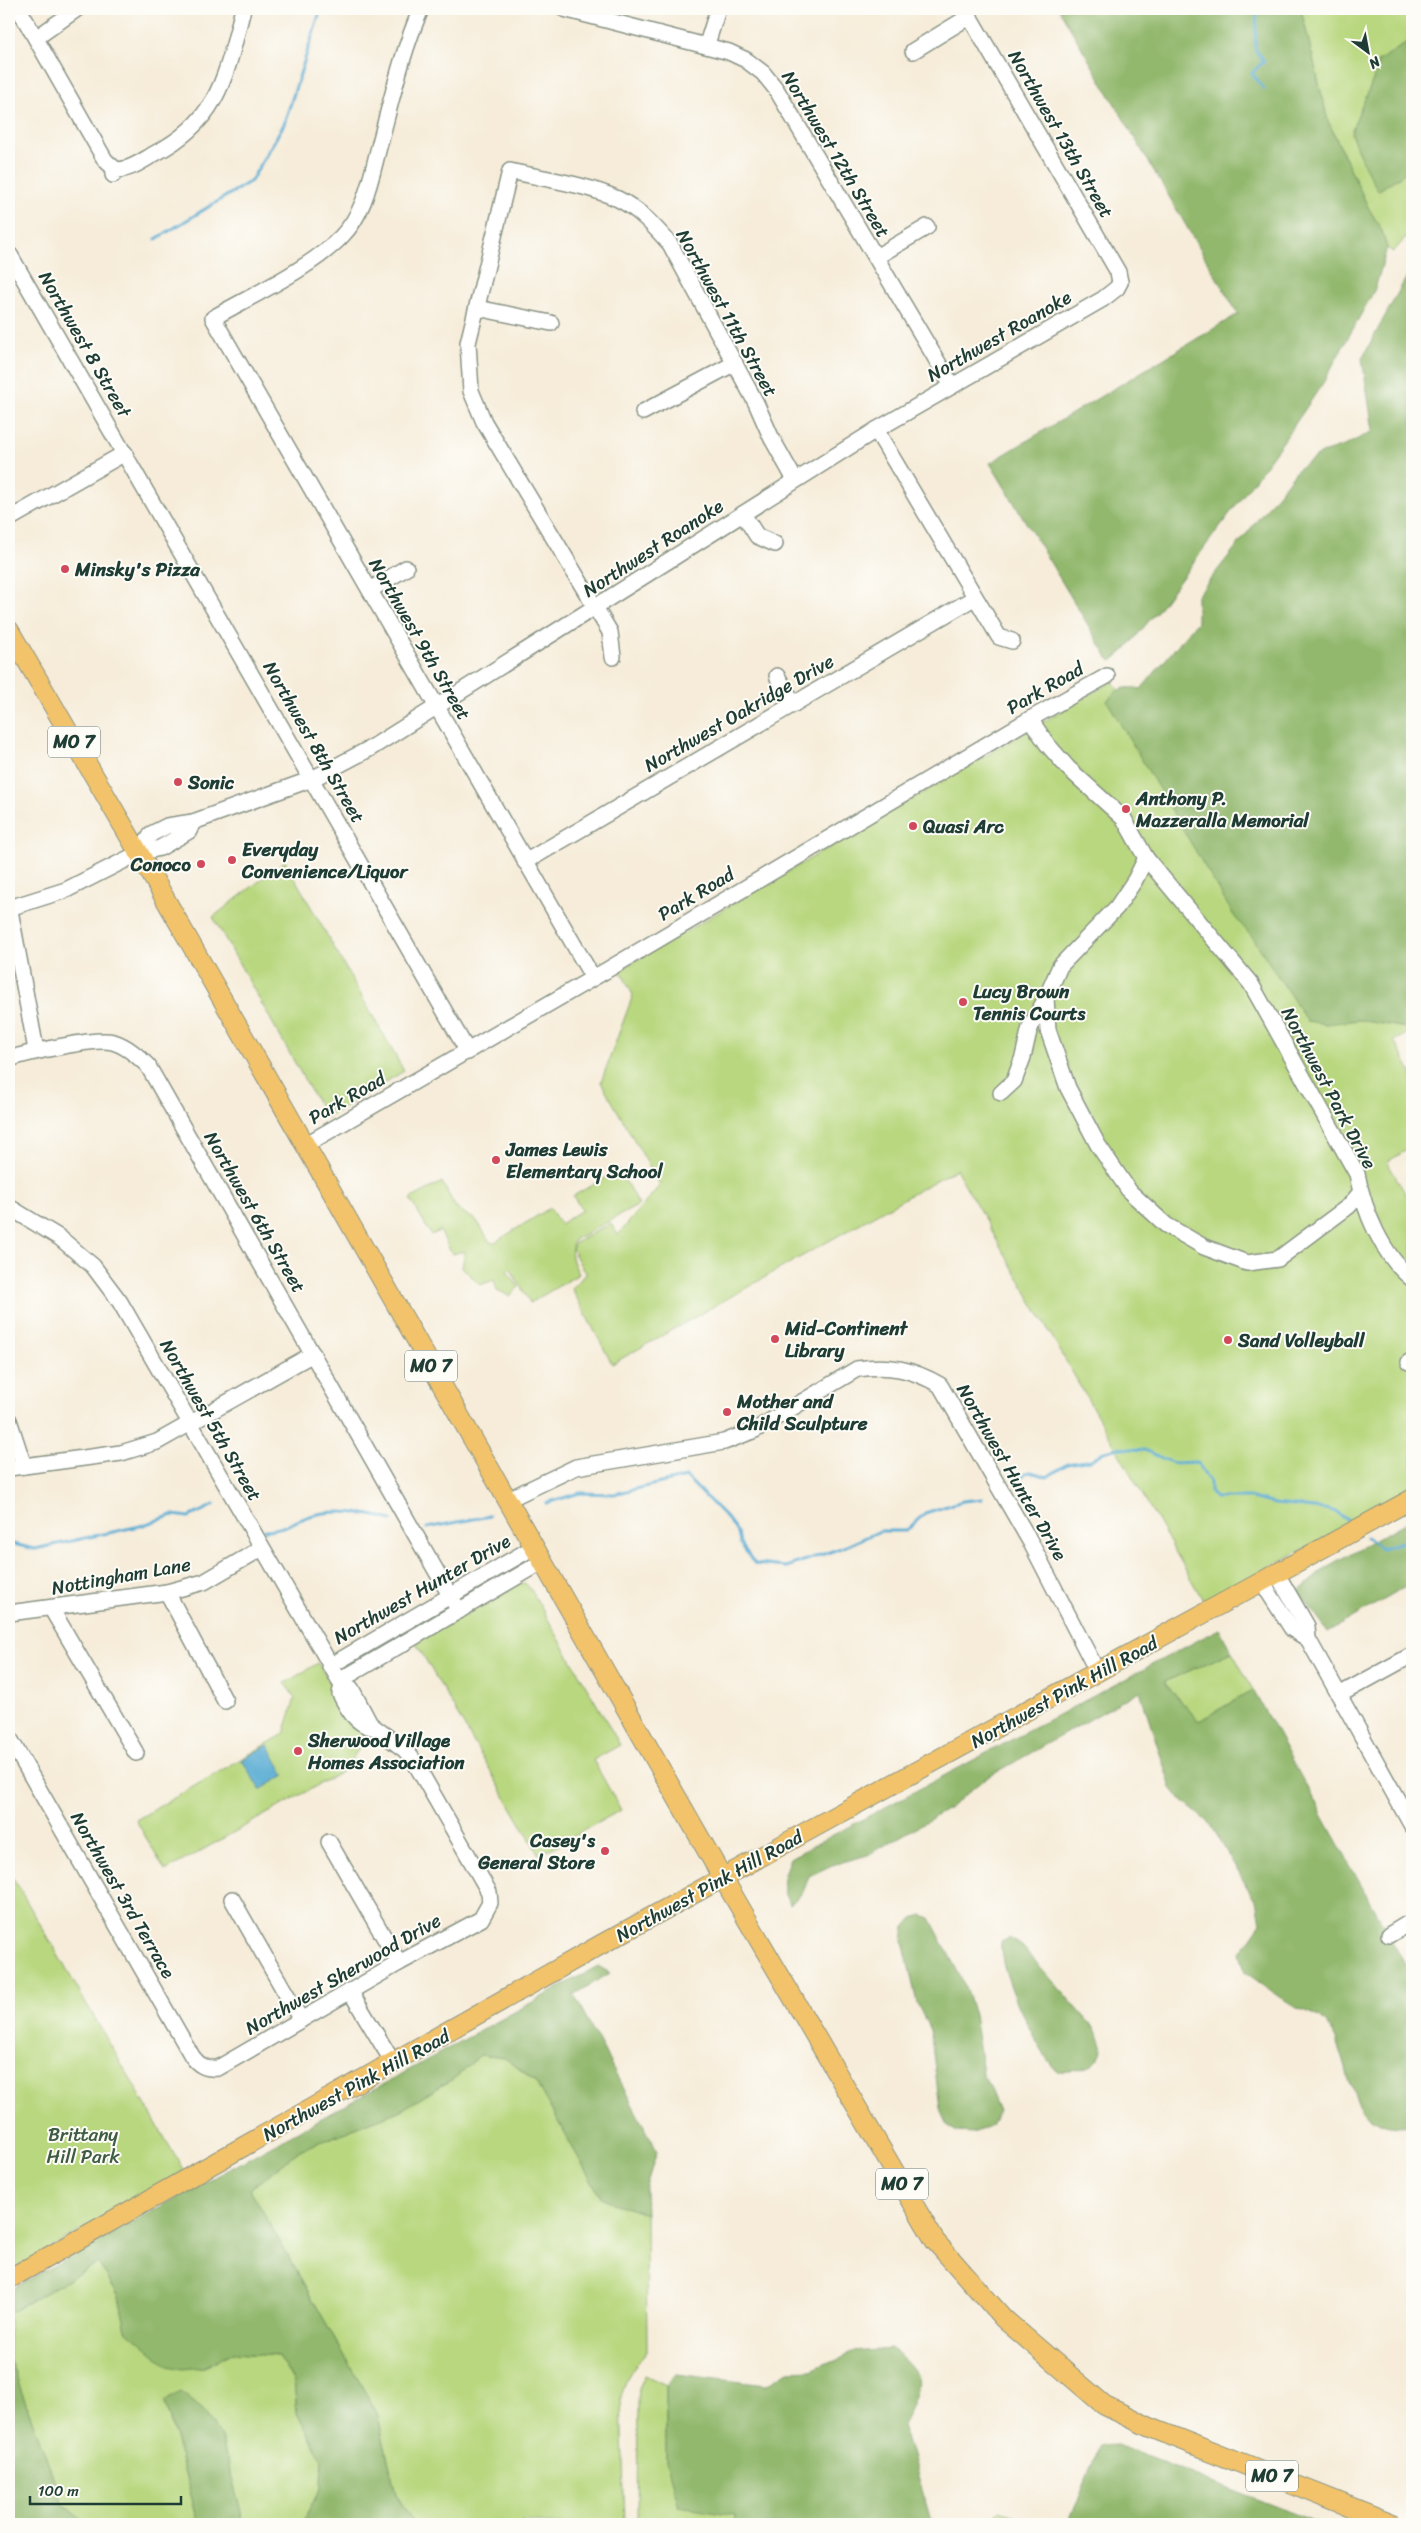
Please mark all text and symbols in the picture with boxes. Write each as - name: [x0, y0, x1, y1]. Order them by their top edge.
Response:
- north arrow: [1344, 28, 1394, 78]
- street label: Northwest 13th Street: [999, 43, 1123, 225]
- text: N: [1364, 49, 1386, 76]
- street label: Northwest 12th Street: [773, 64, 899, 244]
- street label: Northwest 11th Street: [667, 223, 787, 403]
- street label: Northwest 8 Street: [30, 264, 141, 425]
- street label: Northwest Roanoke: [920, 281, 1078, 391]
- street label: Northwest Roanoke: [576, 490, 730, 606]
- street label: Northwest 9th Street: [360, 551, 480, 727]
- place label: Minsky's Pizza: [74, 553, 200, 586]
- marker: Minsky's Pizza: [59, 563, 71, 575]
- street label: Northwest Oakridge Drive: [637, 645, 841, 781]
- street label: Park Road: [1000, 652, 1092, 723]
- street label: Northwest 8th Street: [254, 655, 374, 829]
- road number: MO 7: [48, 726, 100, 758]
- place label: Sonic: [187, 766, 235, 799]
- marker: Sonic: [172, 776, 184, 788]
- place label: Anthony P. Mazzeralla Memorial: [1135, 782, 1310, 837]
- marker: Anthony P. Mazzeralla Memorial: [1120, 803, 1132, 815]
- place label: Quasi Arc: [923, 810, 1004, 843]
- marker: Quasi Arc: [907, 820, 919, 832]
- place label: Everyday Convenience/Liquor: [241, 833, 409, 888]
- place label: Conoco: [130, 848, 192, 881]
- marker: Everyday Convenience/Liquor: [226, 854, 238, 866]
- street label: Park Road: [651, 857, 742, 930]
- marker: Conoco: [195, 858, 207, 870]
- place label: Lucy Brown Tennis Courts: [973, 975, 1087, 1030]
- marker: Lucy Brown Tennis Courts: [957, 996, 969, 1008]
- street label: Northwest Park Drive: [1272, 1001, 1386, 1175]
- street label: Park Road: [302, 1062, 394, 1133]
- street label: Northwest 6th Street: [195, 1125, 315, 1299]
- place label: James Lewis Elementary School: [505, 1133, 663, 1188]
- marker: James Lewis Elementary School: [490, 1154, 502, 1166]
- place label: Mid-Continent Library: [784, 1312, 908, 1367]
- place label: Sand Volleyball: [1237, 1324, 1366, 1357]
- street label: Northwest 5th Street: [151, 1332, 271, 1508]
- marker: Mid-Continent Library: [769, 1333, 781, 1345]
- marker: Sand Volleyball: [1222, 1334, 1234, 1346]
- road number: MO 7: [405, 1350, 457, 1382]
- street label: Northwest Hunter Drive: [948, 1377, 1076, 1567]
- place label: Mother and Child Sculpture: [736, 1385, 868, 1440]
- marker: Mother and Child Sculpture: [721, 1406, 733, 1418]
- street label: Northwest Hunter Drive: [327, 1525, 517, 1653]
- street label: Nottingham Lane: [49, 1547, 193, 1604]
- street label: Northwest Pink Hill Road: [964, 1626, 1165, 1757]
- place label: Sherwood Village Homes Association: [307, 1724, 465, 1779]
- marker: Sherwood Village Homes Association: [292, 1745, 304, 1757]
- street label: Northwest 3rd Terrace: [62, 1805, 184, 1985]
- street label: Northwest Pink Hill Road: [609, 1820, 810, 1951]
- place label: Casey's General Store: [477, 1824, 596, 1879]
- marker: Casey's General Store: [599, 1845, 611, 1857]
- street label: Northwest Sherwood Drive: [238, 1904, 448, 2044]
- street label: Northwest Pink Hill Road: [256, 2019, 457, 2150]
- park label: Brittany Hill Park: [46, 2118, 120, 2173]
- road number: MO 7: [876, 2168, 928, 2200]
- road number: MO 7: [1246, 2460, 1298, 2492]
- scale bar: [30, 2473, 181, 2505]
- text: 100 m: [38, 2478, 79, 2504]

